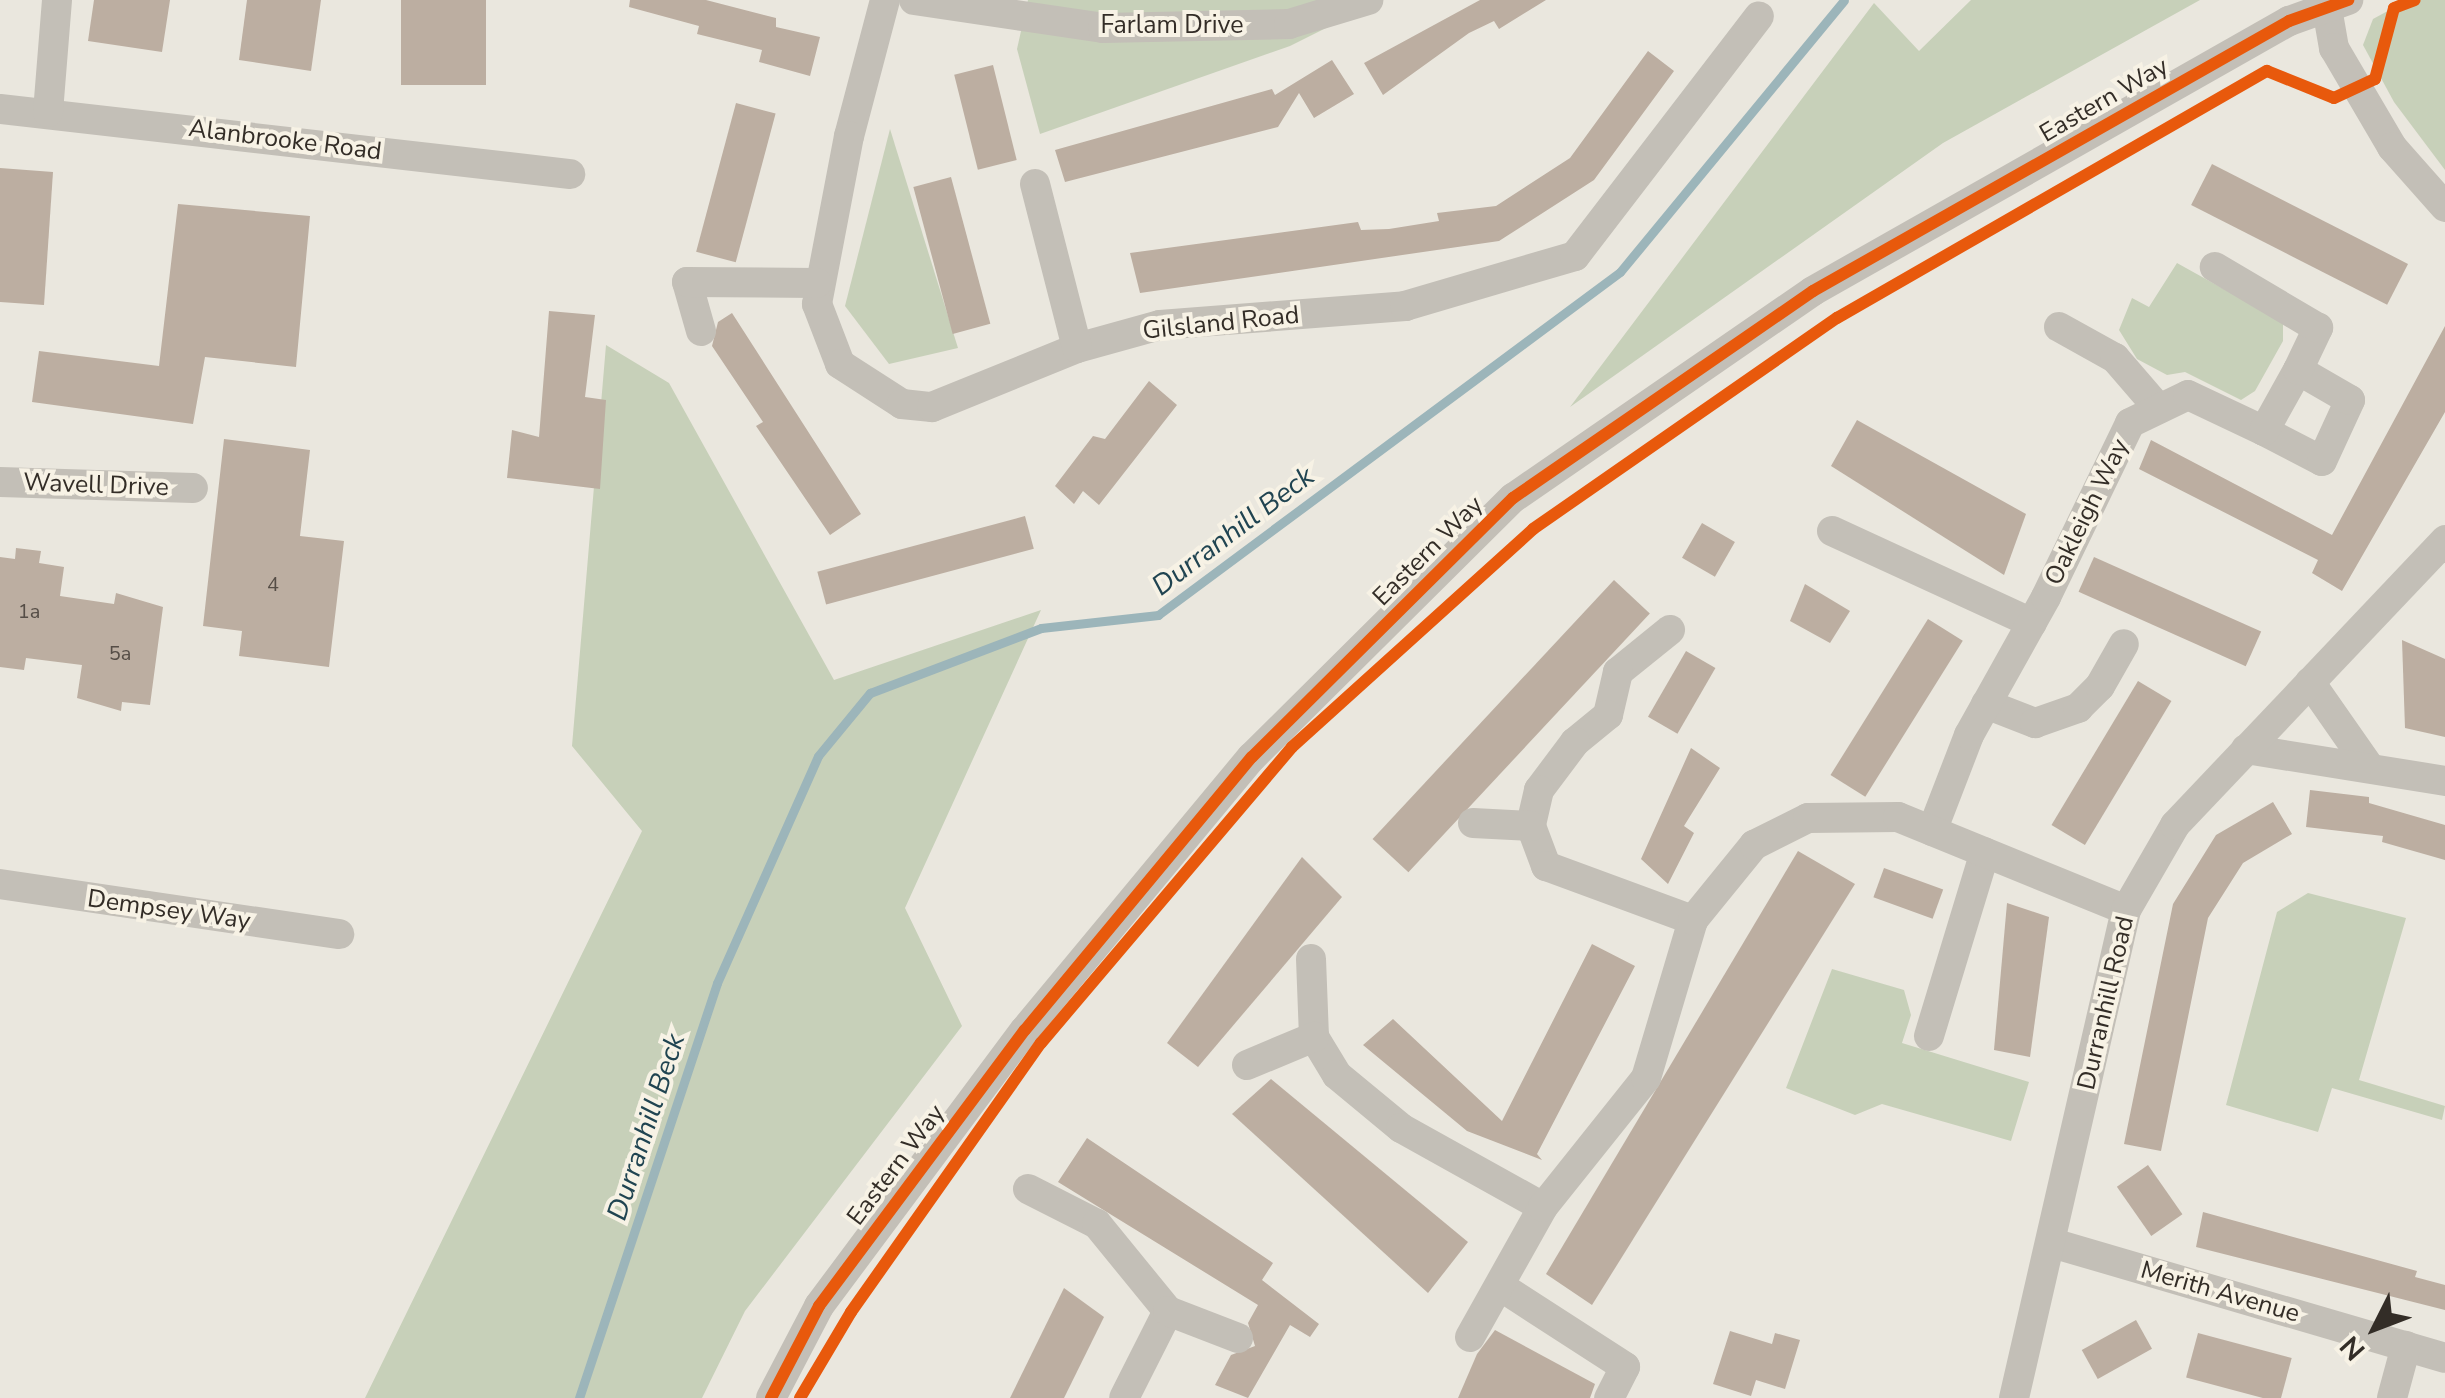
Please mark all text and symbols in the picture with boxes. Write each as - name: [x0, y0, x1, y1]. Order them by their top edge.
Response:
- street label: Farlam Drive: [1100, 10, 1244, 40]
- street label: Eastern Way: [2035, 51, 2173, 149]
- street label: Alanbrooke Road: [187, 113, 383, 167]
- street label: Gilsland Road: [1141, 300, 1301, 346]
- street label: Oakleigh Way: [2039, 434, 2135, 590]
- water label: Durranhill Beck: [1145, 459, 1321, 603]
- street label: Wavell Drive: [23, 467, 169, 503]
- street label: Eastern Way: [1367, 490, 1489, 612]
- house number: 4: [267, 572, 279, 596]
- house number: 1a: [18, 599, 40, 623]
- house number: 5a: [109, 641, 131, 665]
- street label: Dempsey Way: [86, 884, 252, 936]
- street label: Durranhill Road: [2071, 913, 2141, 1093]
- water label: Durranhill Beck: [600, 1030, 692, 1224]
- street label: Eastern Way: [841, 1099, 951, 1231]
- street label: Merith Avenue: [2137, 1255, 2303, 1329]
- north arrow: [2325, 1278, 2425, 1378]
- text: N: [2332, 1328, 2374, 1369]

